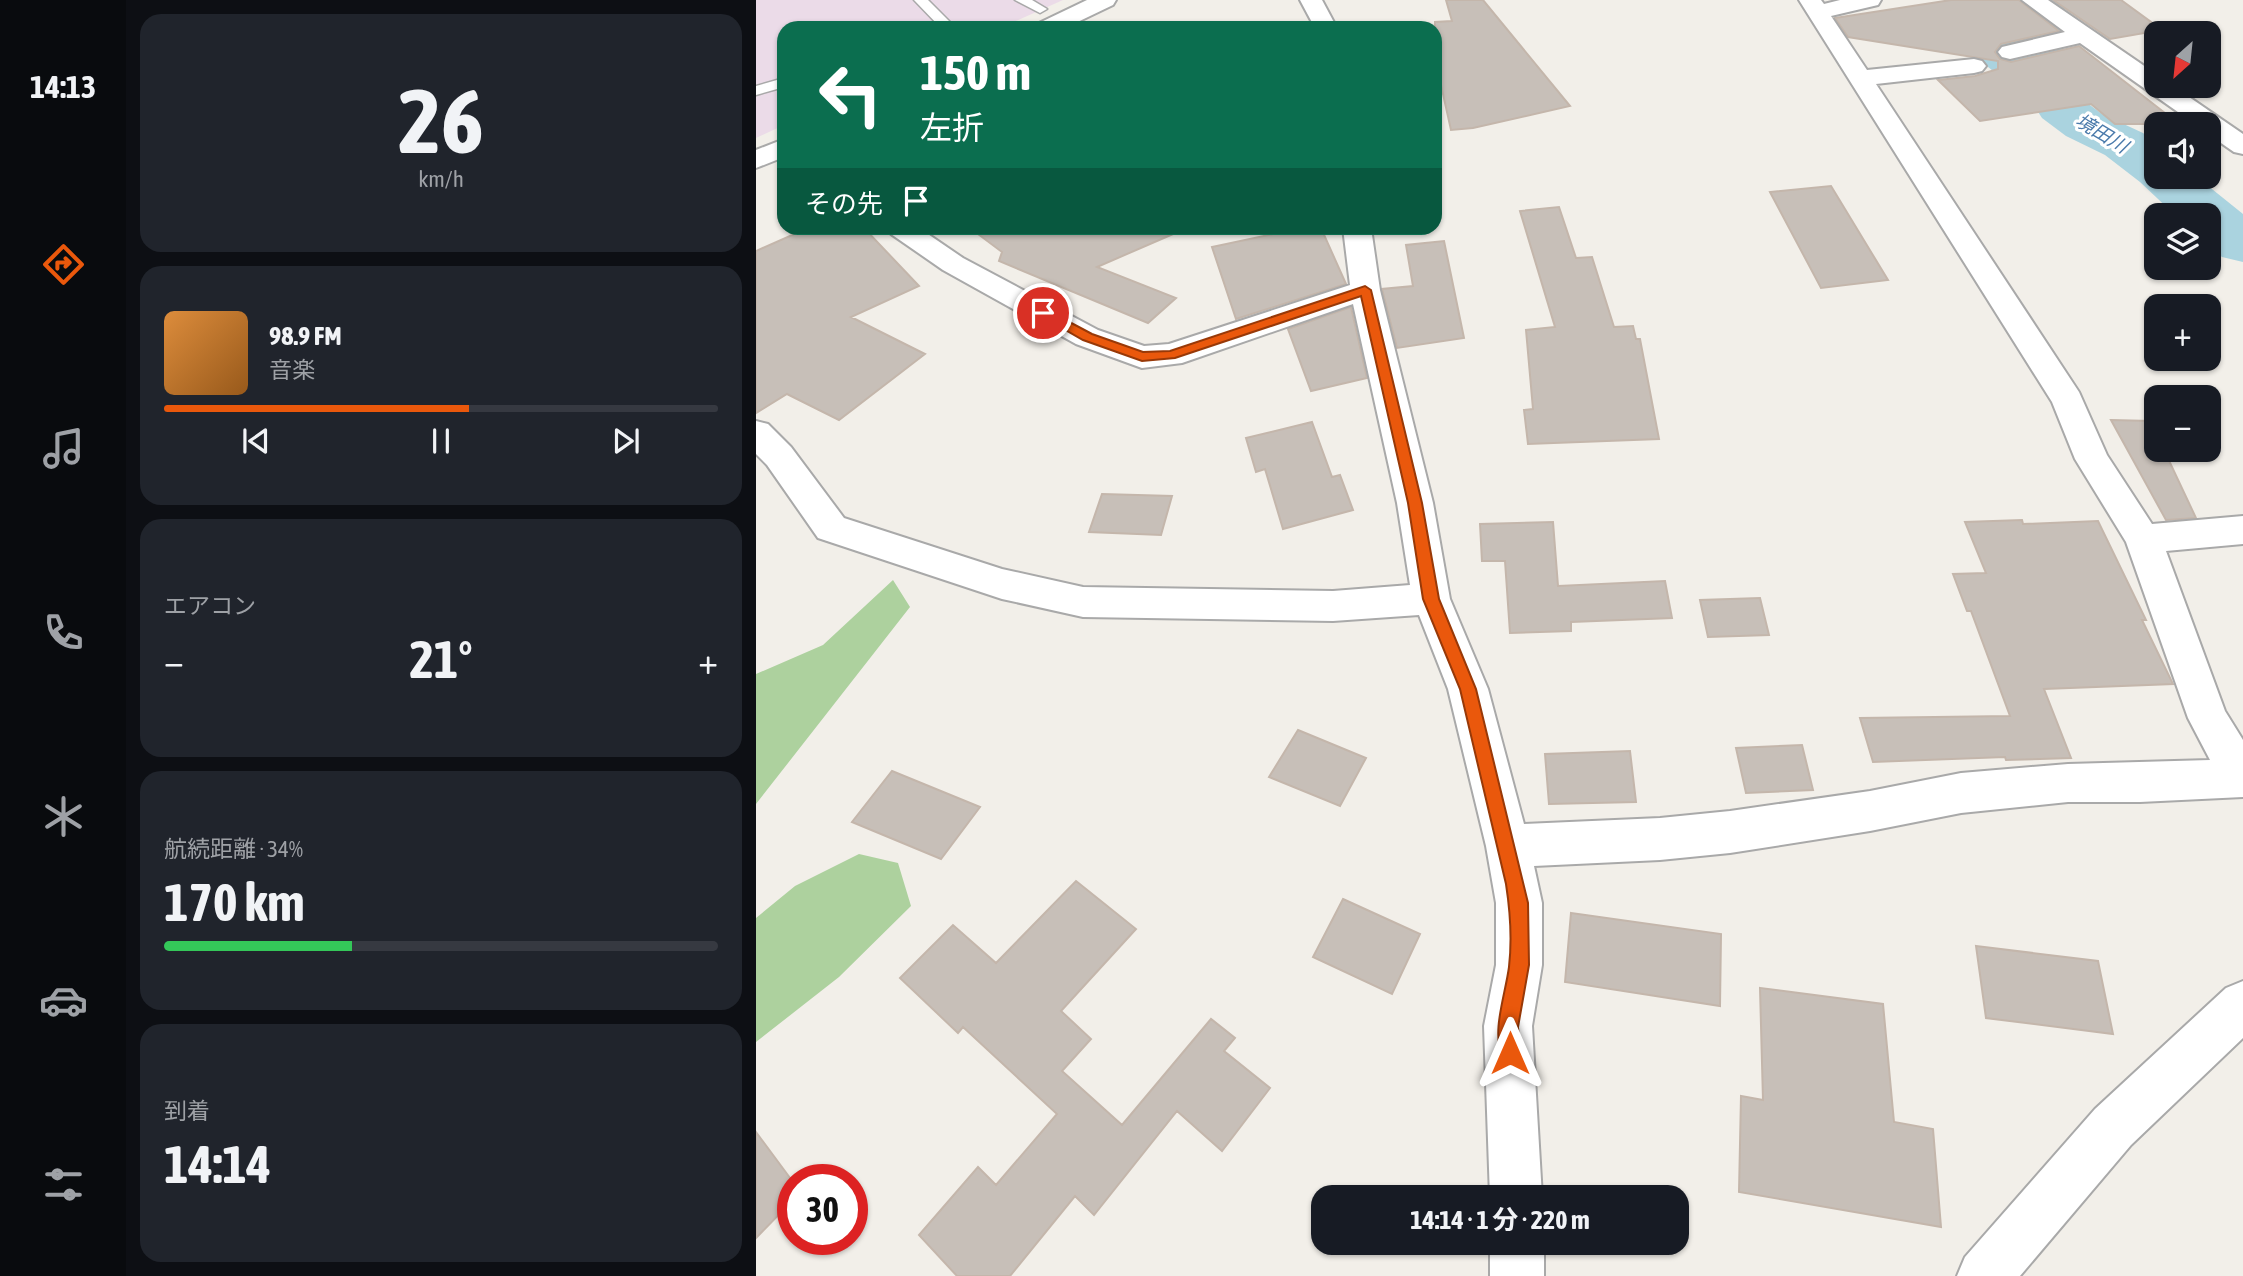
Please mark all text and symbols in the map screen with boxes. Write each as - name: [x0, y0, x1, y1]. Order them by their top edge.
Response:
- north arrow: [2144, 21, 2221, 98]
- map controls: [2144, 21, 2221, 462]
- text: 150 m: [920, 44, 1031, 100]
- icon: left: [805, 49, 896, 140]
- text: 14:13: [30, 68, 96, 105]
- text: 26: [398, 68, 484, 172]
- text: 左折: [920, 109, 984, 146]
- water label: 境田川: [2072, 109, 2134, 158]
- button: sound: [2144, 112, 2221, 189]
- text: km/h: [418, 166, 464, 192]
- icon: arrive: [897, 182, 935, 220]
- text: その先: [805, 189, 883, 219]
- button: layers: [2144, 203, 2221, 280]
- icon: directions: [39, 240, 88, 289]
- pin: [1013, 283, 1073, 343]
- icon: arrive: [1024, 294, 1062, 332]
- button: +: [2144, 294, 2221, 371]
- text: 98.9 FM: [269, 321, 342, 351]
- text: 音楽: [269, 357, 315, 383]
- button: −: [2144, 385, 2221, 462]
- icon: previous: [237, 422, 275, 460]
- icon: pause: [422, 422, 460, 460]
- icon: next: [607, 422, 645, 460]
- icon: music: [39, 424, 88, 473]
- text: エアコン: [164, 593, 256, 619]
- icon: phone: [39, 608, 88, 657]
- text: 21°: [409, 629, 473, 689]
- text: −: [164, 639, 184, 682]
- text: +: [698, 639, 718, 682]
- icon: climate: [39, 792, 88, 841]
- text: 航続距離 · 34%: [164, 836, 303, 862]
- text: 170 km: [164, 872, 305, 932]
- icon: car: [39, 976, 88, 1025]
- position arrow: [1473, 1016, 1547, 1090]
- text: 到着: [164, 1098, 210, 1124]
- text: 14:14: [164, 1134, 271, 1194]
- icon: filters: [39, 1160, 88, 1209]
- speed limit sign: 30: [777, 1164, 868, 1255]
- text: 14:14 · 1 分 · 220 m: [1410, 1205, 1590, 1235]

